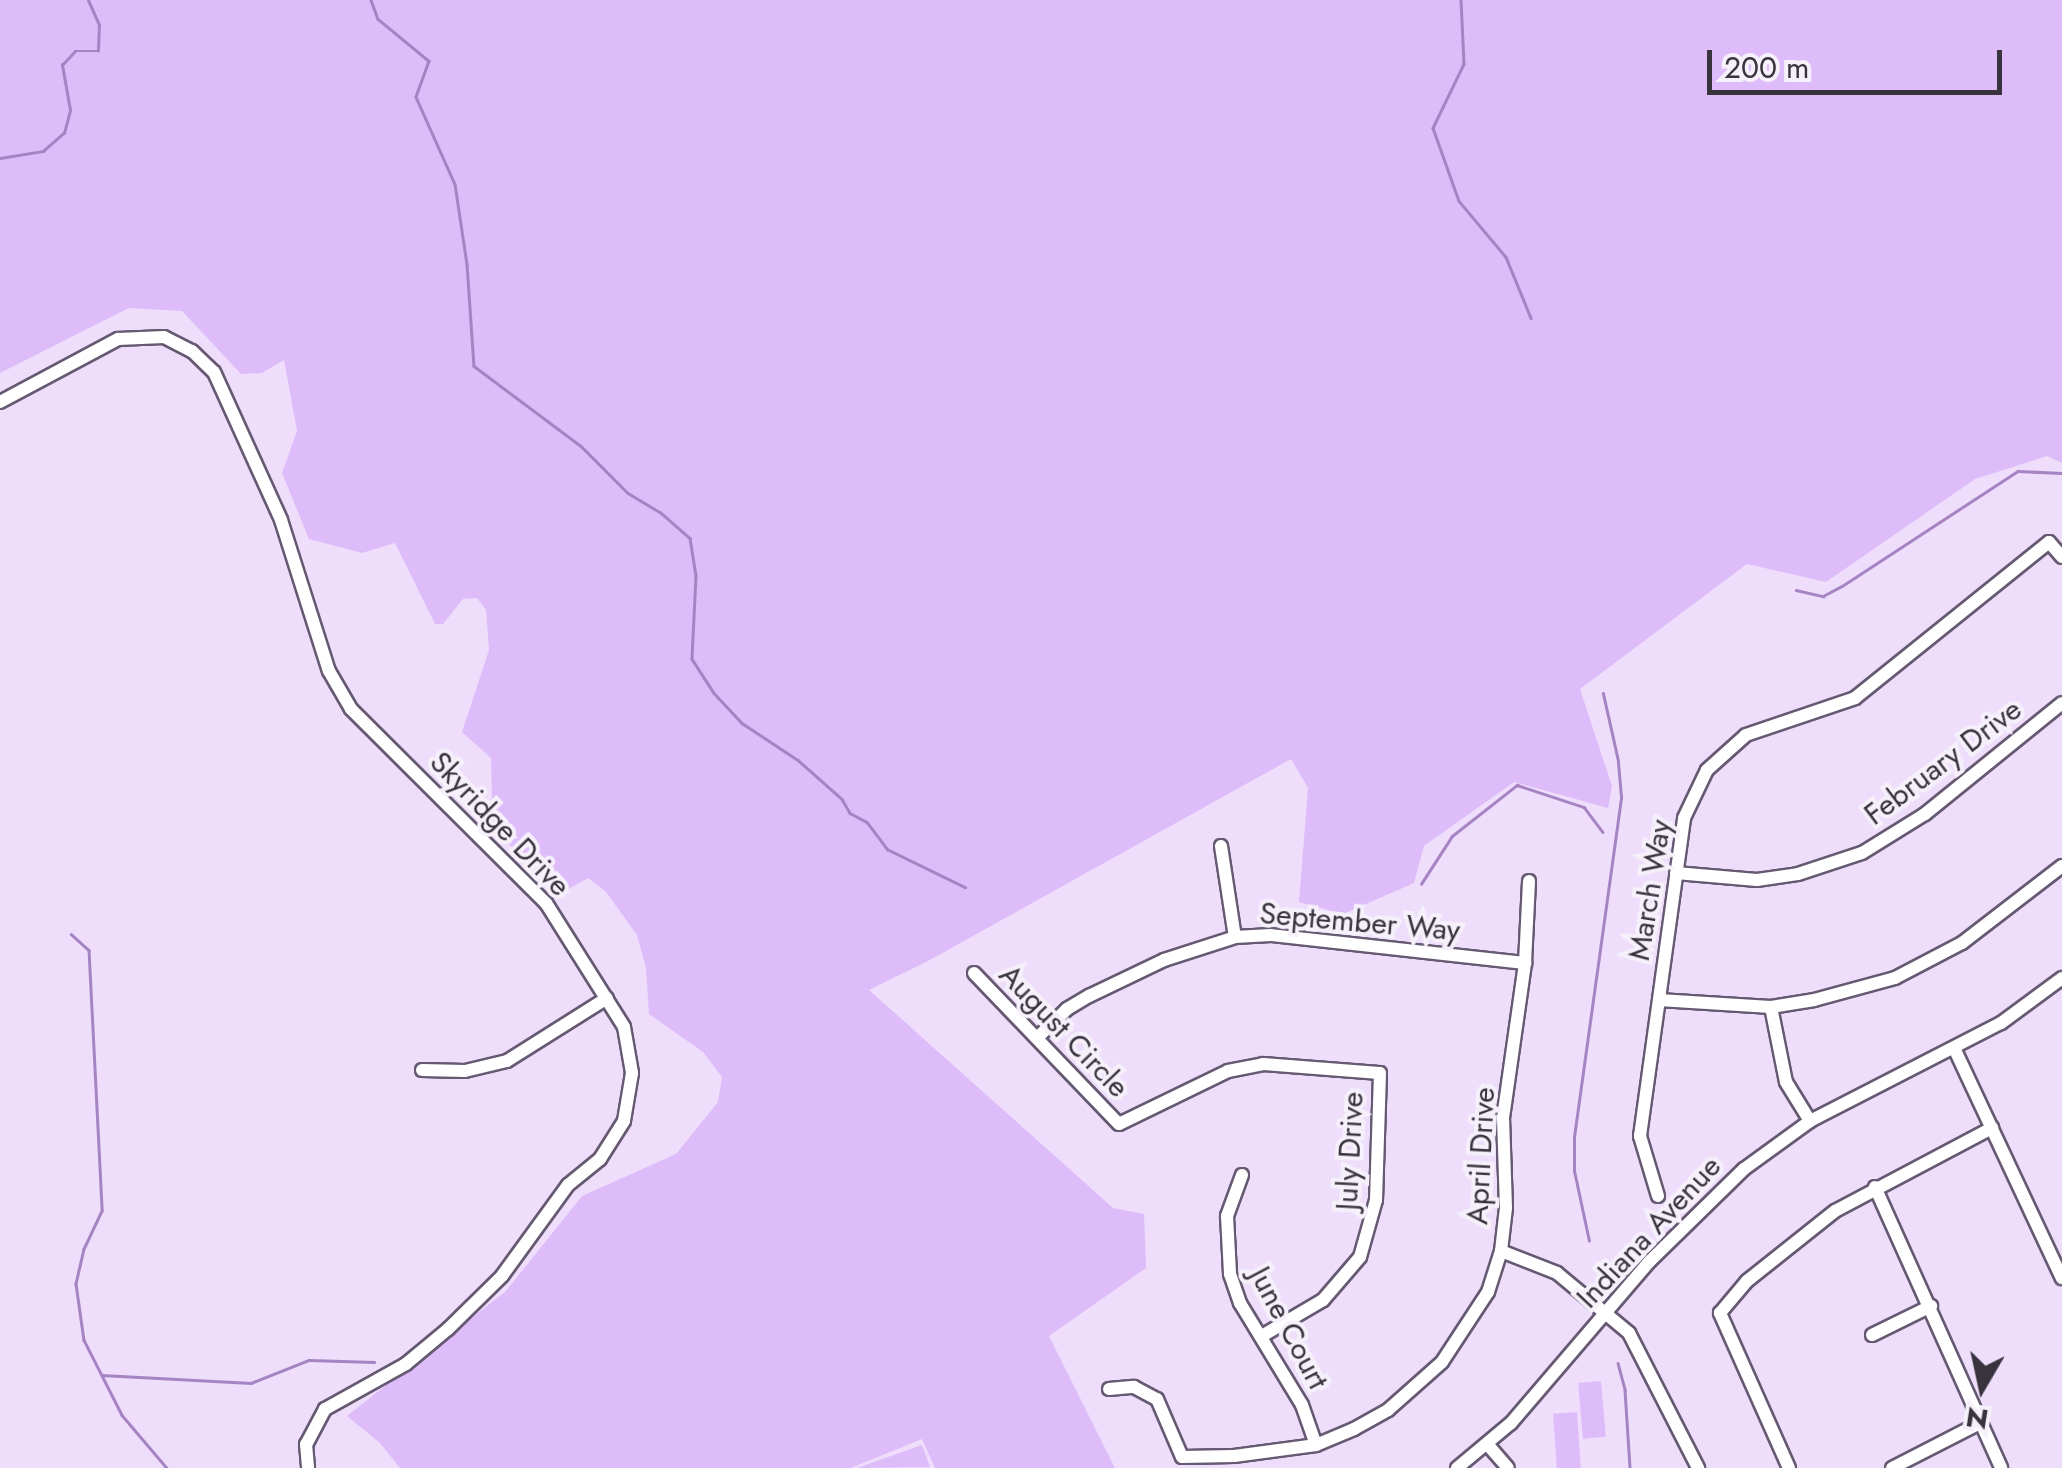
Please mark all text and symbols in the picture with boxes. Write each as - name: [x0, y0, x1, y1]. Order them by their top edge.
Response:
- scale bar: [1712, 30, 2007, 92]
- text: 200 m: [1724, 46, 1809, 89]
- street label: February Drive: [1857, 691, 2029, 833]
- street label: Skyridge Drive: [422, 744, 578, 904]
- street label: March Way: [1621, 817, 1679, 963]
- street label: September Way: [1258, 895, 1462, 949]
- street label: August Circle: [992, 957, 1136, 1105]
- street label: April Drive: [1459, 1086, 1503, 1226]
- street label: July Drive: [1329, 1091, 1371, 1211]
- street label: Indiana Avenue: [1569, 1148, 1729, 1316]
- street label: June Court: [1242, 1261, 1336, 1395]
- north arrow: [1932, 1338, 2032, 1438]
- text: N: [1963, 1396, 1991, 1440]

